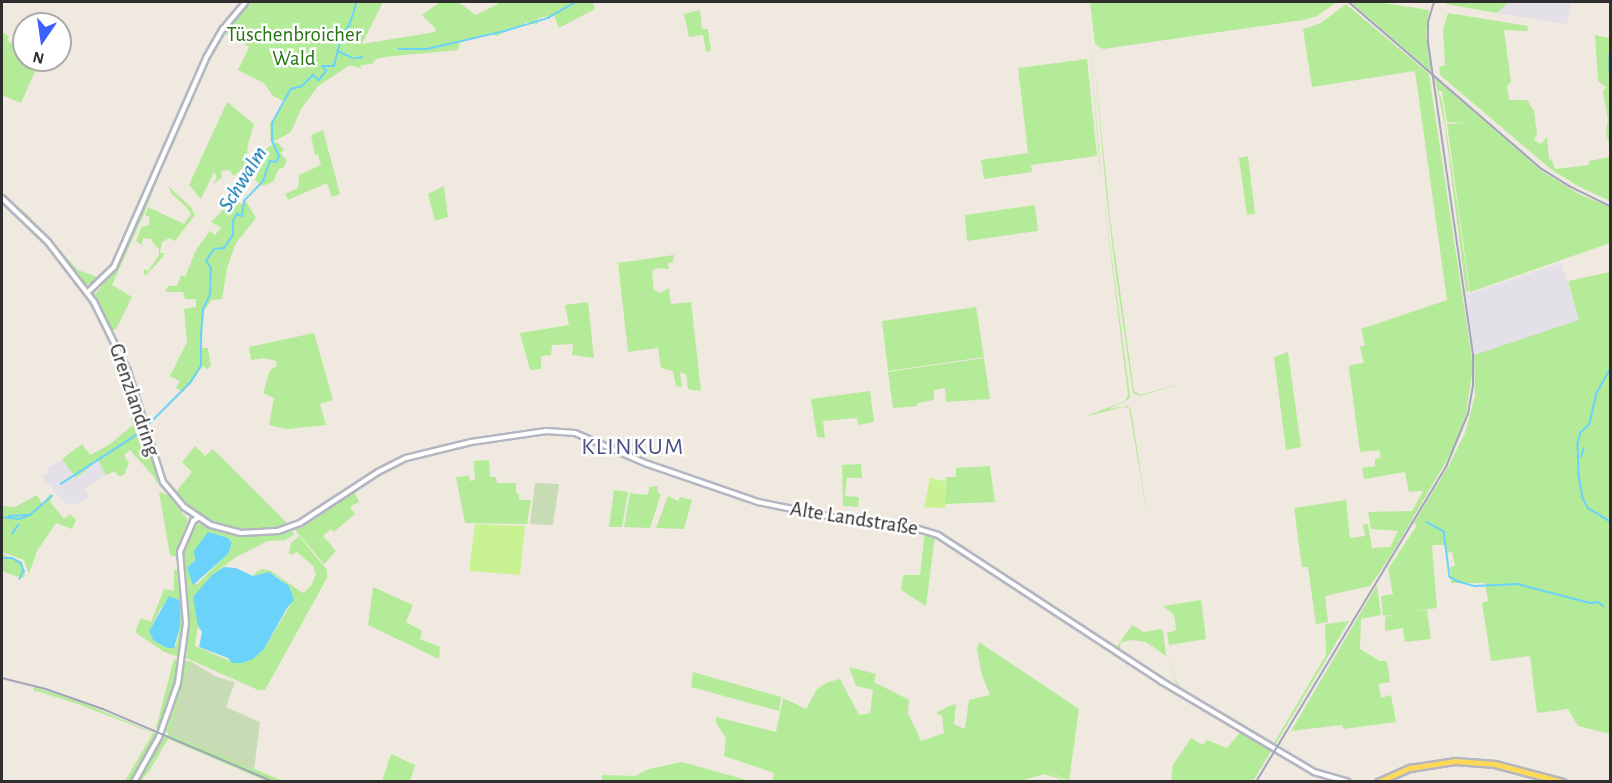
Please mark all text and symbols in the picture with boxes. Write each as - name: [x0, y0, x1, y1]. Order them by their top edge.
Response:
- north arrow: [12, 12, 72, 72]
- park label: Tüschenbroicher Wald: [227, 22, 361, 72]
- text: N: [31, 49, 46, 67]
- water label: Schwalm: [213, 141, 273, 217]
- street label: Grenzlandring: [103, 340, 165, 460]
- district label: KLINKUM: [581, 434, 685, 462]
- street label: Alte Landstraße: [788, 496, 920, 542]

